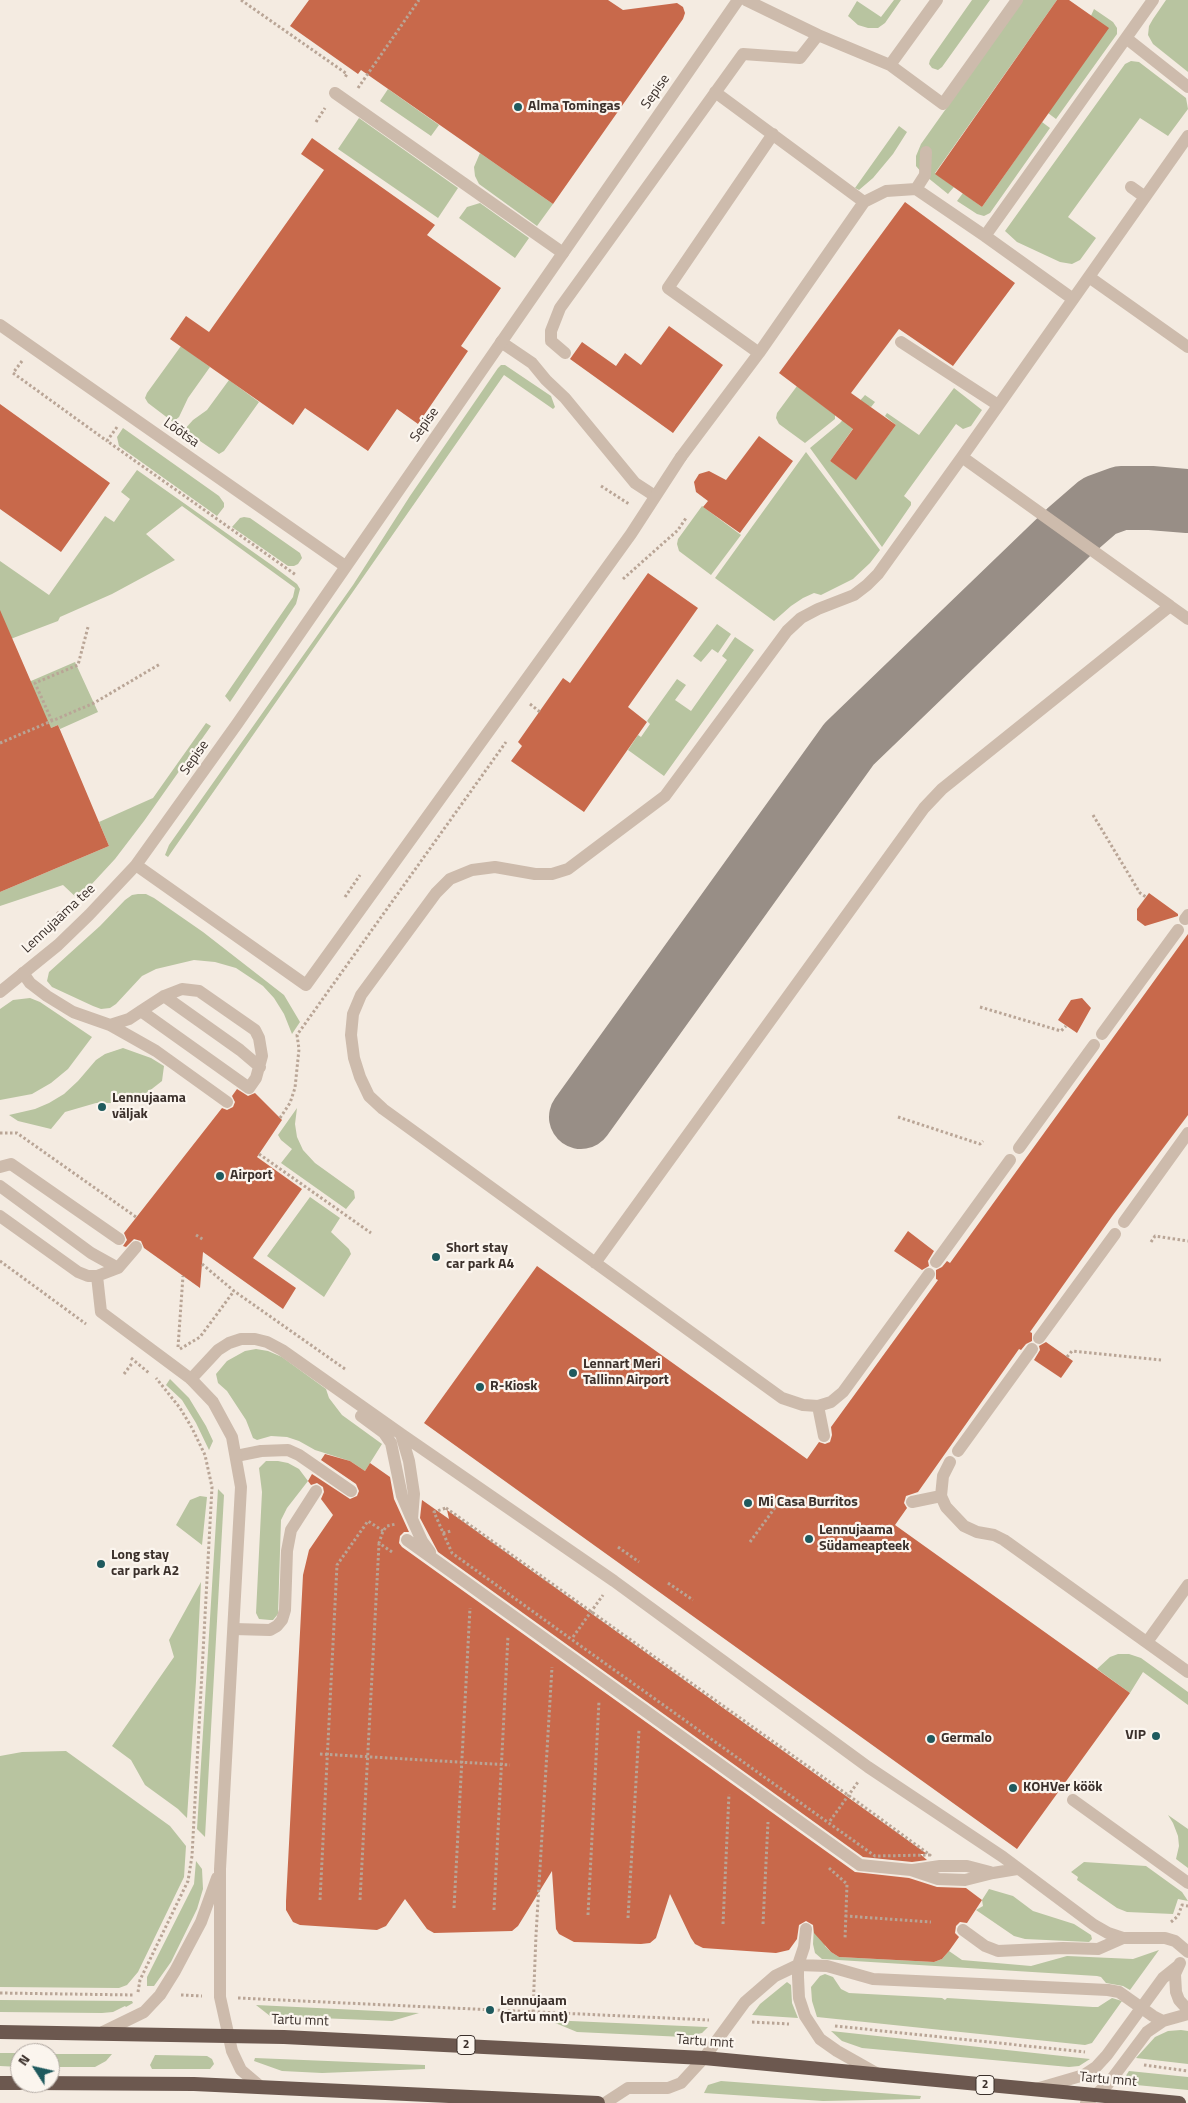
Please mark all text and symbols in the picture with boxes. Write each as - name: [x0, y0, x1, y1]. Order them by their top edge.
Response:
- street label: Sepise: [638, 71, 674, 113]
- place label: Alma Tomingas: [528, 99, 620, 115]
- marker: Alma Tomingas: [512, 101, 524, 113]
- street label: Sepise: [407, 404, 443, 446]
- street label: Lõõtsa: [160, 415, 202, 451]
- street label: Sepise: [177, 737, 213, 779]
- street label: Lennujaama tee: [19, 881, 99, 957]
- place label: Lennujaama väljak: [112, 1091, 186, 1124]
- marker: Lennujaama väljak: [96, 1101, 108, 1113]
- place label: Airport: [230, 1168, 273, 1184]
- marker: Airport: [214, 1170, 226, 1182]
- place label: Short stay car park A4: [446, 1241, 514, 1274]
- marker: Short stay car park A4: [430, 1251, 442, 1263]
- place label: Lennart Meri Tallinn Airport: [583, 1357, 669, 1390]
- marker: Lennart Meri Tallinn Airport: [567, 1367, 579, 1379]
- place label: R-Kiosk: [490, 1379, 538, 1395]
- marker: R-Kiosk: [474, 1381, 486, 1393]
- place label: Mi Casa Burritos: [758, 1495, 858, 1511]
- marker: Mi Casa Burritos: [742, 1497, 754, 1509]
- place label: Lennujaama Südameapteek: [819, 1523, 909, 1555]
- marker: Lennujaama Südameapteek: [803, 1533, 815, 1545]
- place label: Long stay car park A2: [111, 1548, 179, 1580]
- marker: Long stay car park A2: [95, 1558, 107, 1570]
- place label: VIP: [1125, 1728, 1146, 1744]
- marker: VIP: [1150, 1730, 1162, 1742]
- place label: Germalo: [941, 1731, 992, 1747]
- marker: Germalo: [925, 1733, 937, 1745]
- place label: KOHVer köök: [1023, 1780, 1102, 1796]
- marker: KOHVer köök: [1007, 1782, 1019, 1794]
- place label: Lennujaam (Tartu mnt): [500, 1994, 568, 2026]
- marker: Lennujaam (Tartu mnt): [484, 2004, 496, 2016]
- street label: Tartu mnt: [271, 2012, 329, 2030]
- street label: Tartu mnt: [676, 2032, 734, 2052]
- road number: 2: [457, 2036, 475, 2054]
- north arrow: [10, 2043, 60, 2093]
- text: N: [12, 2050, 35, 2070]
- street label: Tartu mnt: [1079, 2069, 1137, 2091]
- road number: 2: [976, 2076, 994, 2094]

